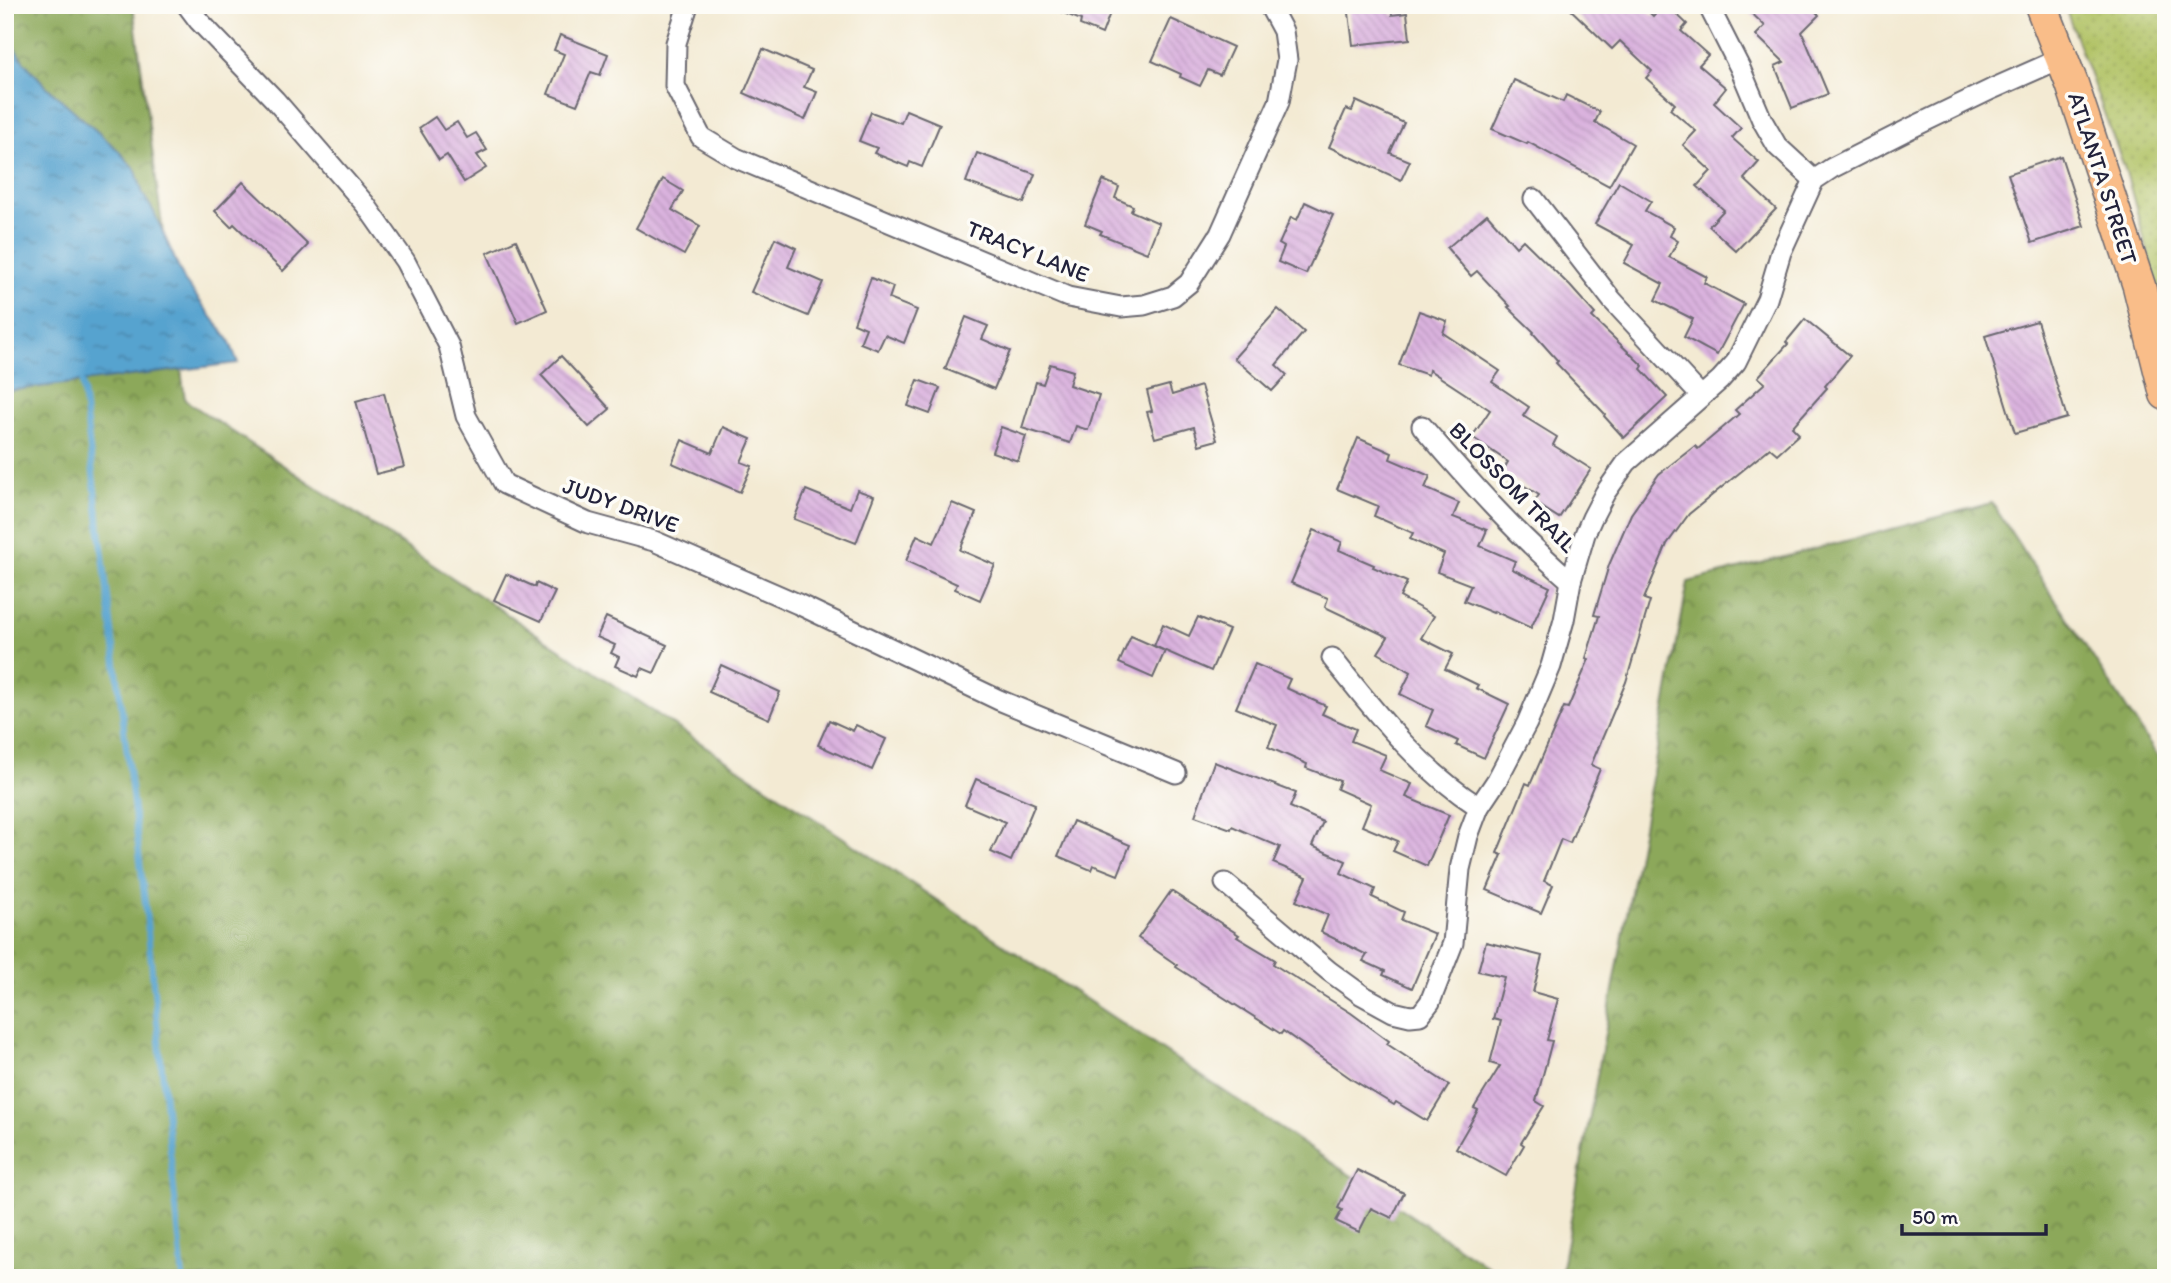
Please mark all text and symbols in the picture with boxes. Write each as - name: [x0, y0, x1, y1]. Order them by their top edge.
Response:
- street label: ATLANTA STREET: [2062, 88, 2144, 268]
- street label: TRACY LANE: [963, 214, 1094, 288]
- street label: BLOSSOM TRAIL: [1444, 416, 1583, 559]
- street label: JUDY DRIVE: [559, 471, 683, 539]
- scale bar: [1902, 1192, 2045, 1236]
- text: 50 m: [1912, 1204, 1959, 1229]

